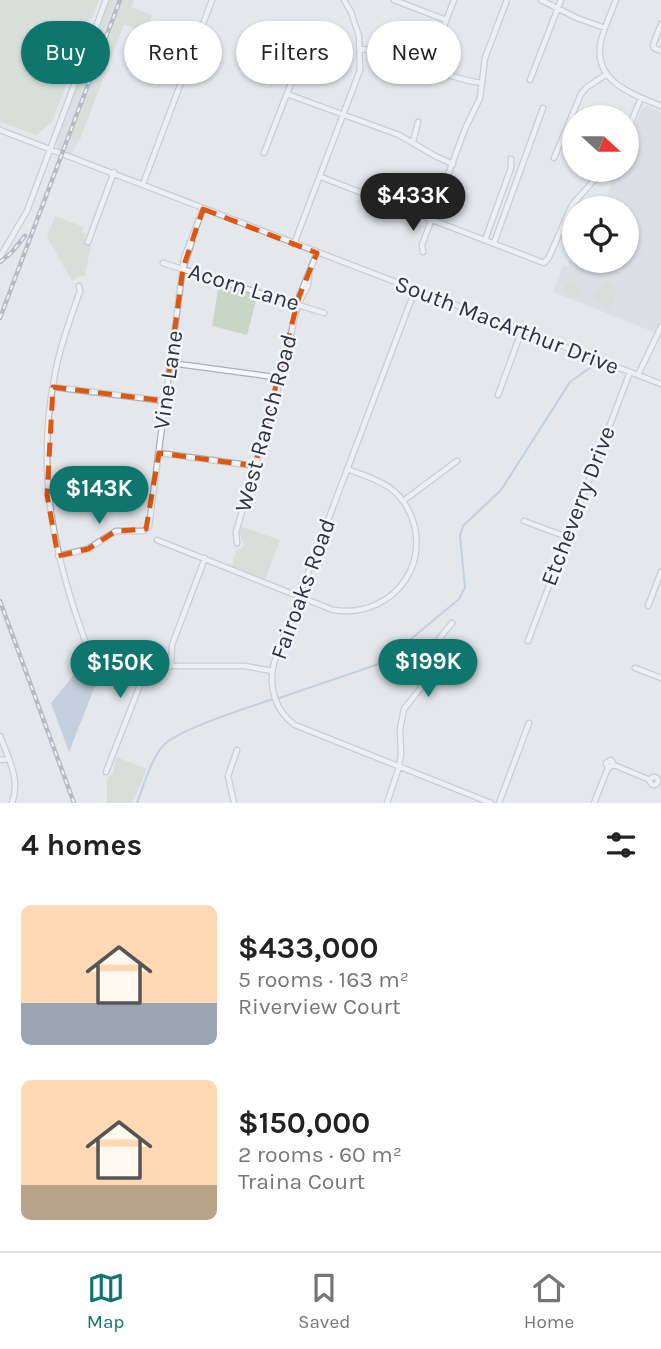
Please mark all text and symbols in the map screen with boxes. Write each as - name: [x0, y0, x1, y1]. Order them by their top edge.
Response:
- chip: Buy: [21, 21, 110, 84]
- chip: Rent: [124, 21, 222, 84]
- chip: Filters: [236, 21, 353, 84]
- chip: New: [367, 21, 461, 84]
- north arrow: [562, 105, 639, 182]
- map controls: [562, 105, 639, 273]
- pin: $433K: [364, 174, 462, 233]
- text: $433K: [376, 182, 450, 209]
- button: locate: [562, 196, 639, 273]
- street label: Acorn Lane: [185, 257, 303, 317]
- street label: South MacArthur Drive: [391, 270, 623, 380]
- street label: Vine Lane: [148, 329, 188, 431]
- street label: West Ranch Road: [229, 331, 303, 515]
- street label: Etcheverry Drive: [535, 422, 621, 590]
- pin: $143K: [50, 466, 148, 526]
- text: $143K: [65, 475, 133, 502]
- street label: Fairoaks Road: [265, 515, 341, 663]
- pin: $150K: [71, 640, 169, 700]
- pin: $199K: [379, 640, 477, 699]
- text: $199K: [394, 648, 462, 675]
- text: $150K: [86, 649, 154, 676]
- icon: filters: [602, 826, 640, 864]
- text: 4 homes: [21, 827, 142, 863]
- text: $433,000: [238, 930, 378, 966]
- icon: home: [77, 933, 161, 1017]
- text: 5 rooms · 163 m²: [238, 966, 409, 993]
- text: Riverview Court: [238, 993, 401, 1020]
- text: $150,000: [238, 1105, 370, 1141]
- icon: home: [77, 1108, 161, 1192]
- text: 2 rooms · 60 m²: [238, 1141, 402, 1168]
- text: Traina Court: [238, 1168, 365, 1195]
- tab: Map: [87, 1269, 125, 1333]
- tab: Saved: [298, 1269, 350, 1333]
- tab: Home: [524, 1269, 574, 1333]

